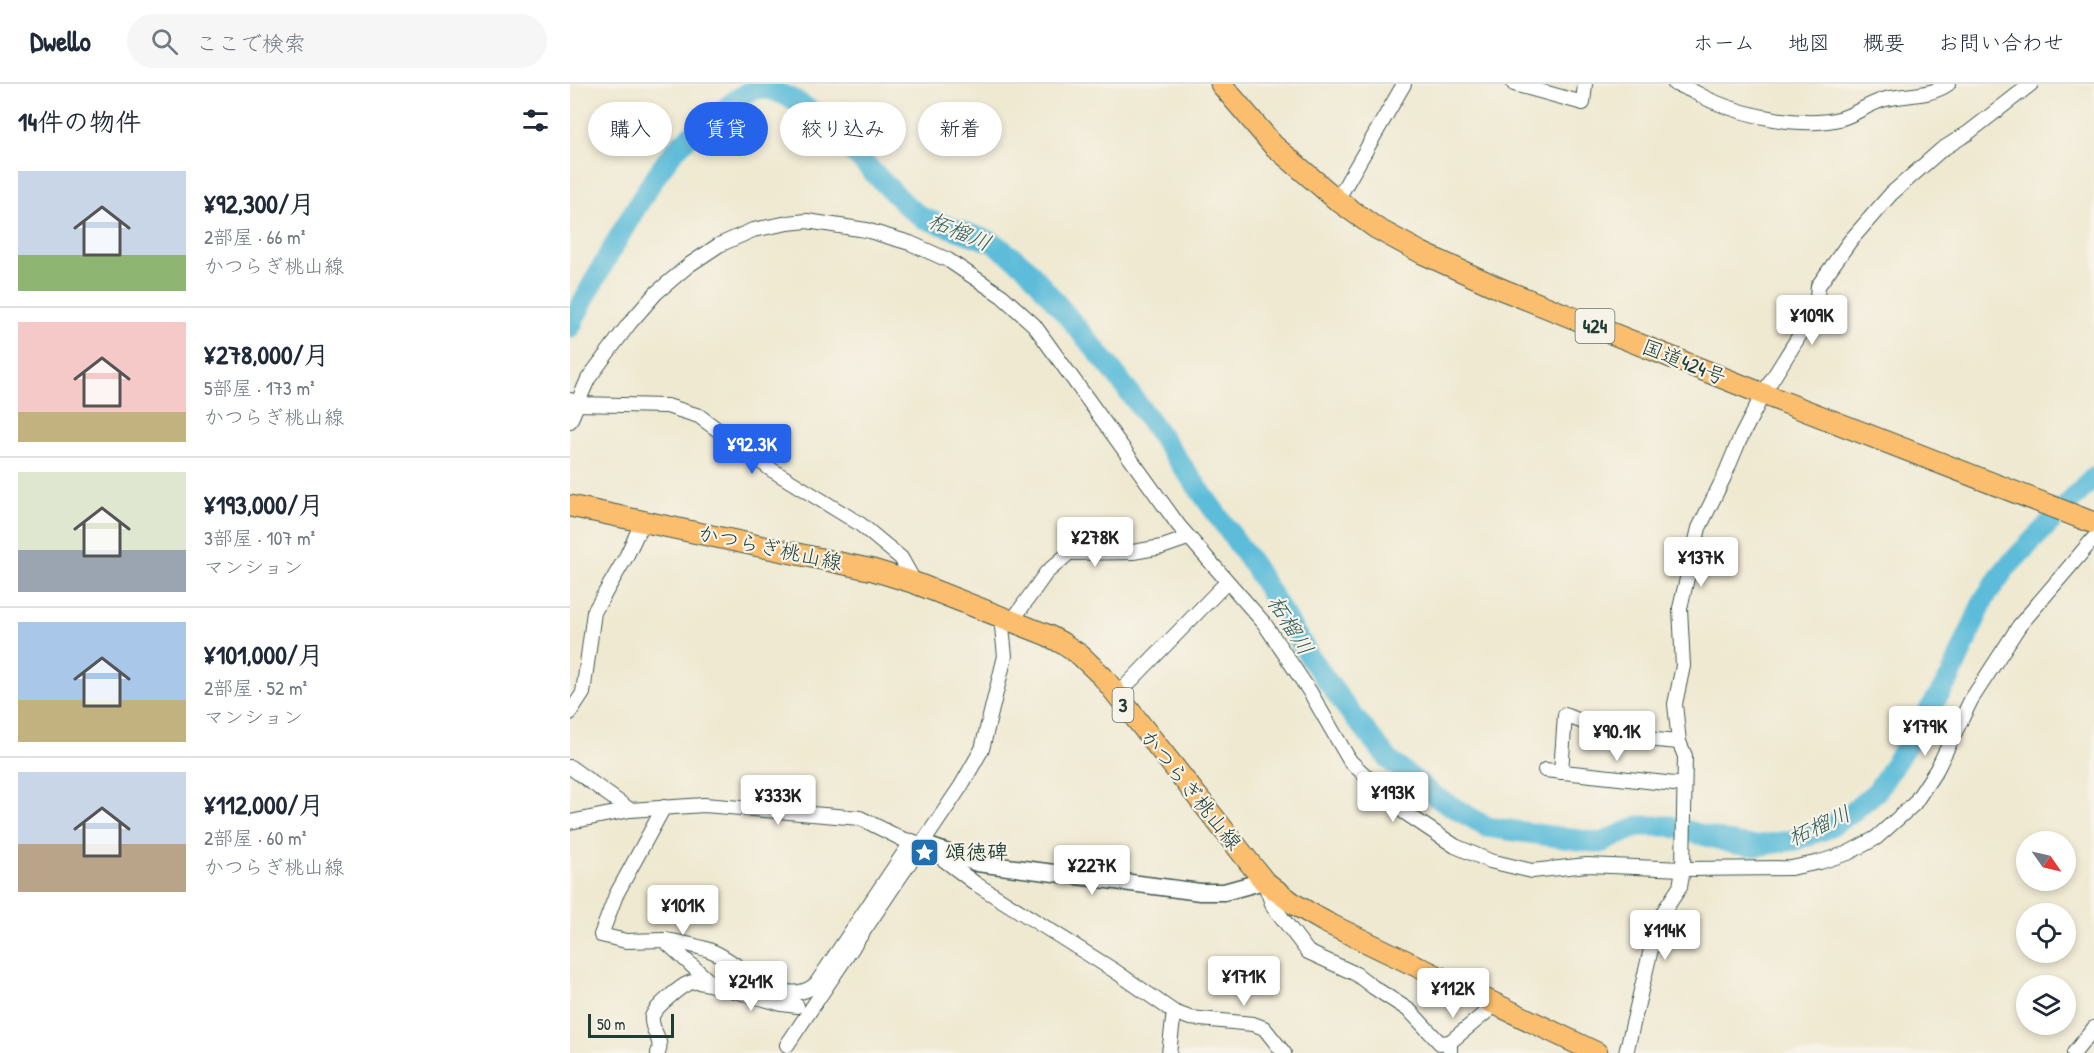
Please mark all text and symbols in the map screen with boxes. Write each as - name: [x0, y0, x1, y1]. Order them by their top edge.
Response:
- search box: [127, 14, 547, 68]
- text: Dwello: [30, 22, 91, 60]
- icon: search: [148, 25, 181, 58]
- text: ここで検索: [196, 28, 306, 58]
- text: ホーム: [1693, 28, 1755, 57]
- text: 地図: [1788, 28, 1830, 57]
- text: 概要: [1863, 28, 1905, 57]
- text: お問い合わせ: [1938, 28, 2064, 57]
- chip: 購入: [588, 102, 672, 156]
- chip: 賃貸: [684, 102, 768, 156]
- chip: 絞り込み: [780, 102, 906, 156]
- chip: 新着: [918, 102, 1002, 156]
- text: 14件の物件: [18, 104, 141, 139]
- icon: filters: [519, 104, 552, 137]
- text: ¥92,300/月: [204, 186, 315, 221]
- icon: home: [66, 195, 138, 267]
- water label: 柘榴川: [924, 204, 996, 258]
- text: 2部屋 · 66 m²: [204, 223, 305, 250]
- text: かつらぎ桃山線: [204, 252, 344, 279]
- pin: ¥109K: [1770, 295, 1854, 346]
- text: ¥109K: [1790, 301, 1834, 328]
- road number: 424: [1576, 309, 1614, 343]
- street label: 国道424号: [1638, 332, 1731, 392]
- text: ¥278,000/月: [204, 337, 330, 372]
- icon: home: [66, 346, 138, 418]
- text: 5部屋 · 173 m²: [204, 374, 315, 401]
- text: かつらぎ桃山線: [204, 403, 344, 430]
- pin: ¥92.3K: [703, 424, 801, 475]
- text: ¥92.3K: [727, 430, 777, 457]
- text: ¥193,000/月: [204, 487, 324, 522]
- icon: home: [66, 496, 138, 568]
- pin: ¥278K: [1053, 517, 1137, 568]
- street label: かつらぎ桃山線: [695, 518, 845, 577]
- text: ¥278K: [1071, 523, 1119, 550]
- text: 3部屋 · 107 m²: [204, 524, 315, 551]
- pin: ¥137K: [1659, 537, 1743, 588]
- text: ¥137K: [1678, 543, 1724, 570]
- text: マンション: [204, 553, 303, 580]
- water label: 柘榴川: [1261, 589, 1321, 661]
- text: ¥101,000/月: [204, 637, 324, 672]
- icon: home: [66, 646, 138, 718]
- text: 2部屋 · 52 m²: [204, 674, 307, 701]
- road number: 3: [1112, 688, 1134, 722]
- text: マンション: [204, 703, 303, 730]
- pin: ¥179K: [1883, 706, 1967, 757]
- pin: ¥90.1K: [1568, 711, 1666, 762]
- text: ¥179K: [1903, 712, 1947, 739]
- text: ¥90.1K: [1593, 717, 1641, 744]
- street label: かつらぎ桃山線: [1134, 723, 1249, 856]
- pin: ¥193K: [1351, 772, 1435, 823]
- pin: ¥333K: [736, 775, 820, 826]
- text: ¥193K: [1371, 778, 1415, 805]
- text: ¥333K: [755, 781, 801, 808]
- text: ¥112,000/月: [204, 787, 324, 822]
- icon: home: [66, 796, 138, 868]
- water label: 柘榴川: [1783, 798, 1855, 852]
- text: 2部屋 · 60 m²: [204, 824, 306, 851]
- north arrow: [2016, 831, 2076, 891]
- map controls: [2016, 831, 2076, 1035]
- place icon: 頌徳碑: [908, 836, 940, 868]
- place label: 頌徳碑: [945, 837, 1008, 866]
- pin: ¥227K: [1050, 845, 1134, 896]
- text: ¥227K: [1068, 851, 1116, 878]
- text: かつらぎ桃山線: [204, 853, 344, 880]
- pin: ¥101K: [641, 885, 725, 936]
- text: ¥101K: [661, 891, 705, 918]
- button: locate: [2016, 903, 2076, 963]
- pin: ¥114K: [1623, 910, 1707, 961]
- text: ¥114K: [1644, 916, 1686, 943]
- pin: ¥171K: [1202, 956, 1286, 1007]
- pin: ¥241K: [709, 961, 793, 1012]
- text: ¥171K: [1222, 962, 1266, 989]
- text: ¥241K: [729, 967, 773, 994]
- pin: ¥112K: [1411, 968, 1495, 1019]
- text: ¥112K: [1431, 974, 1475, 1001]
- button: layers: [2016, 975, 2076, 1035]
- scale bar: [588, 1011, 674, 1038]
- text: 50 m: [597, 1013, 626, 1035]

